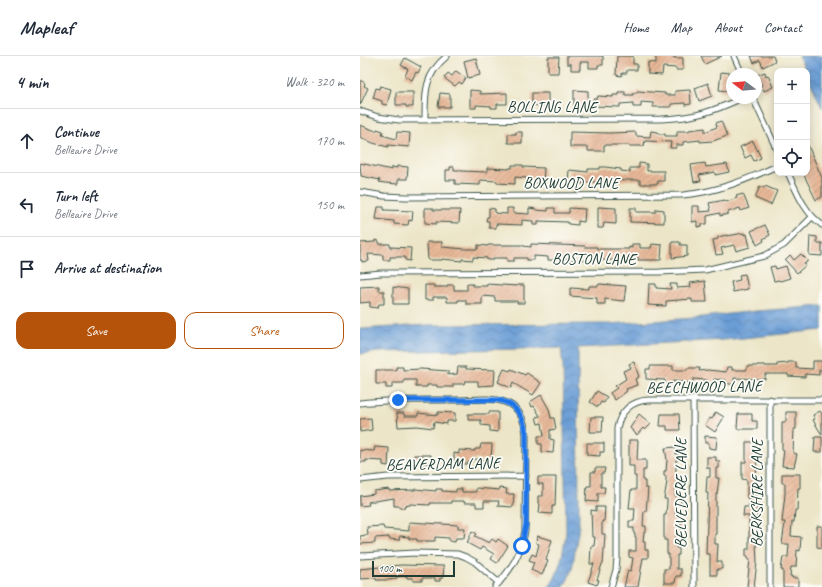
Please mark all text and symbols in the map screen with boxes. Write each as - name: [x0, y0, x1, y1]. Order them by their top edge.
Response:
- text: Mapleaf: [20, 16, 73, 40]
- text: Home: [623, 19, 649, 36]
- text: Map: [671, 19, 692, 36]
- text: About: [714, 19, 742, 36]
- text: Contact: [764, 19, 802, 36]
- north arrow: [726, 68, 762, 104]
- map controls: [774, 68, 810, 176]
- button: +: [774, 68, 810, 104]
- text: 4 min: [16, 72, 49, 93]
- text: Walk · 320 m: [285, 74, 344, 90]
- street label: BOLLING LANE: [507, 97, 599, 117]
- button: −: [774, 104, 810, 140]
- text: Continue: [54, 123, 99, 142]
- icon: ahead: [16, 130, 38, 152]
- text: 170 m: [316, 133, 344, 149]
- button: locate: [774, 140, 810, 176]
- text: Belleaire Drive: [54, 142, 117, 158]
- street label: BOXWOOD LANE: [523, 173, 621, 193]
- text: Turn left: [54, 187, 97, 206]
- icon: left: [16, 194, 38, 216]
- text: 150 m: [316, 197, 344, 213]
- text: Belleaire Drive: [54, 206, 117, 222]
- street label: BOSTON LANE: [552, 249, 638, 269]
- icon: arrive: [16, 258, 38, 280]
- text: Arrive at destination: [54, 259, 161, 278]
- button: Save: [16, 312, 176, 349]
- button: Share: [184, 312, 344, 349]
- street label: BEECHWOOD LANE: [646, 376, 764, 398]
- route end: [389, 391, 407, 409]
- street label: BELVEDERE LANE: [671, 436, 691, 548]
- street label: BERKSHIRE LANE: [747, 437, 767, 547]
- street label: BEAVERDAM LANE: [386, 453, 502, 475]
- route start: [513, 537, 531, 555]
- scale bar: [372, 559, 455, 578]
- text: 100 m: [378, 561, 402, 575]

